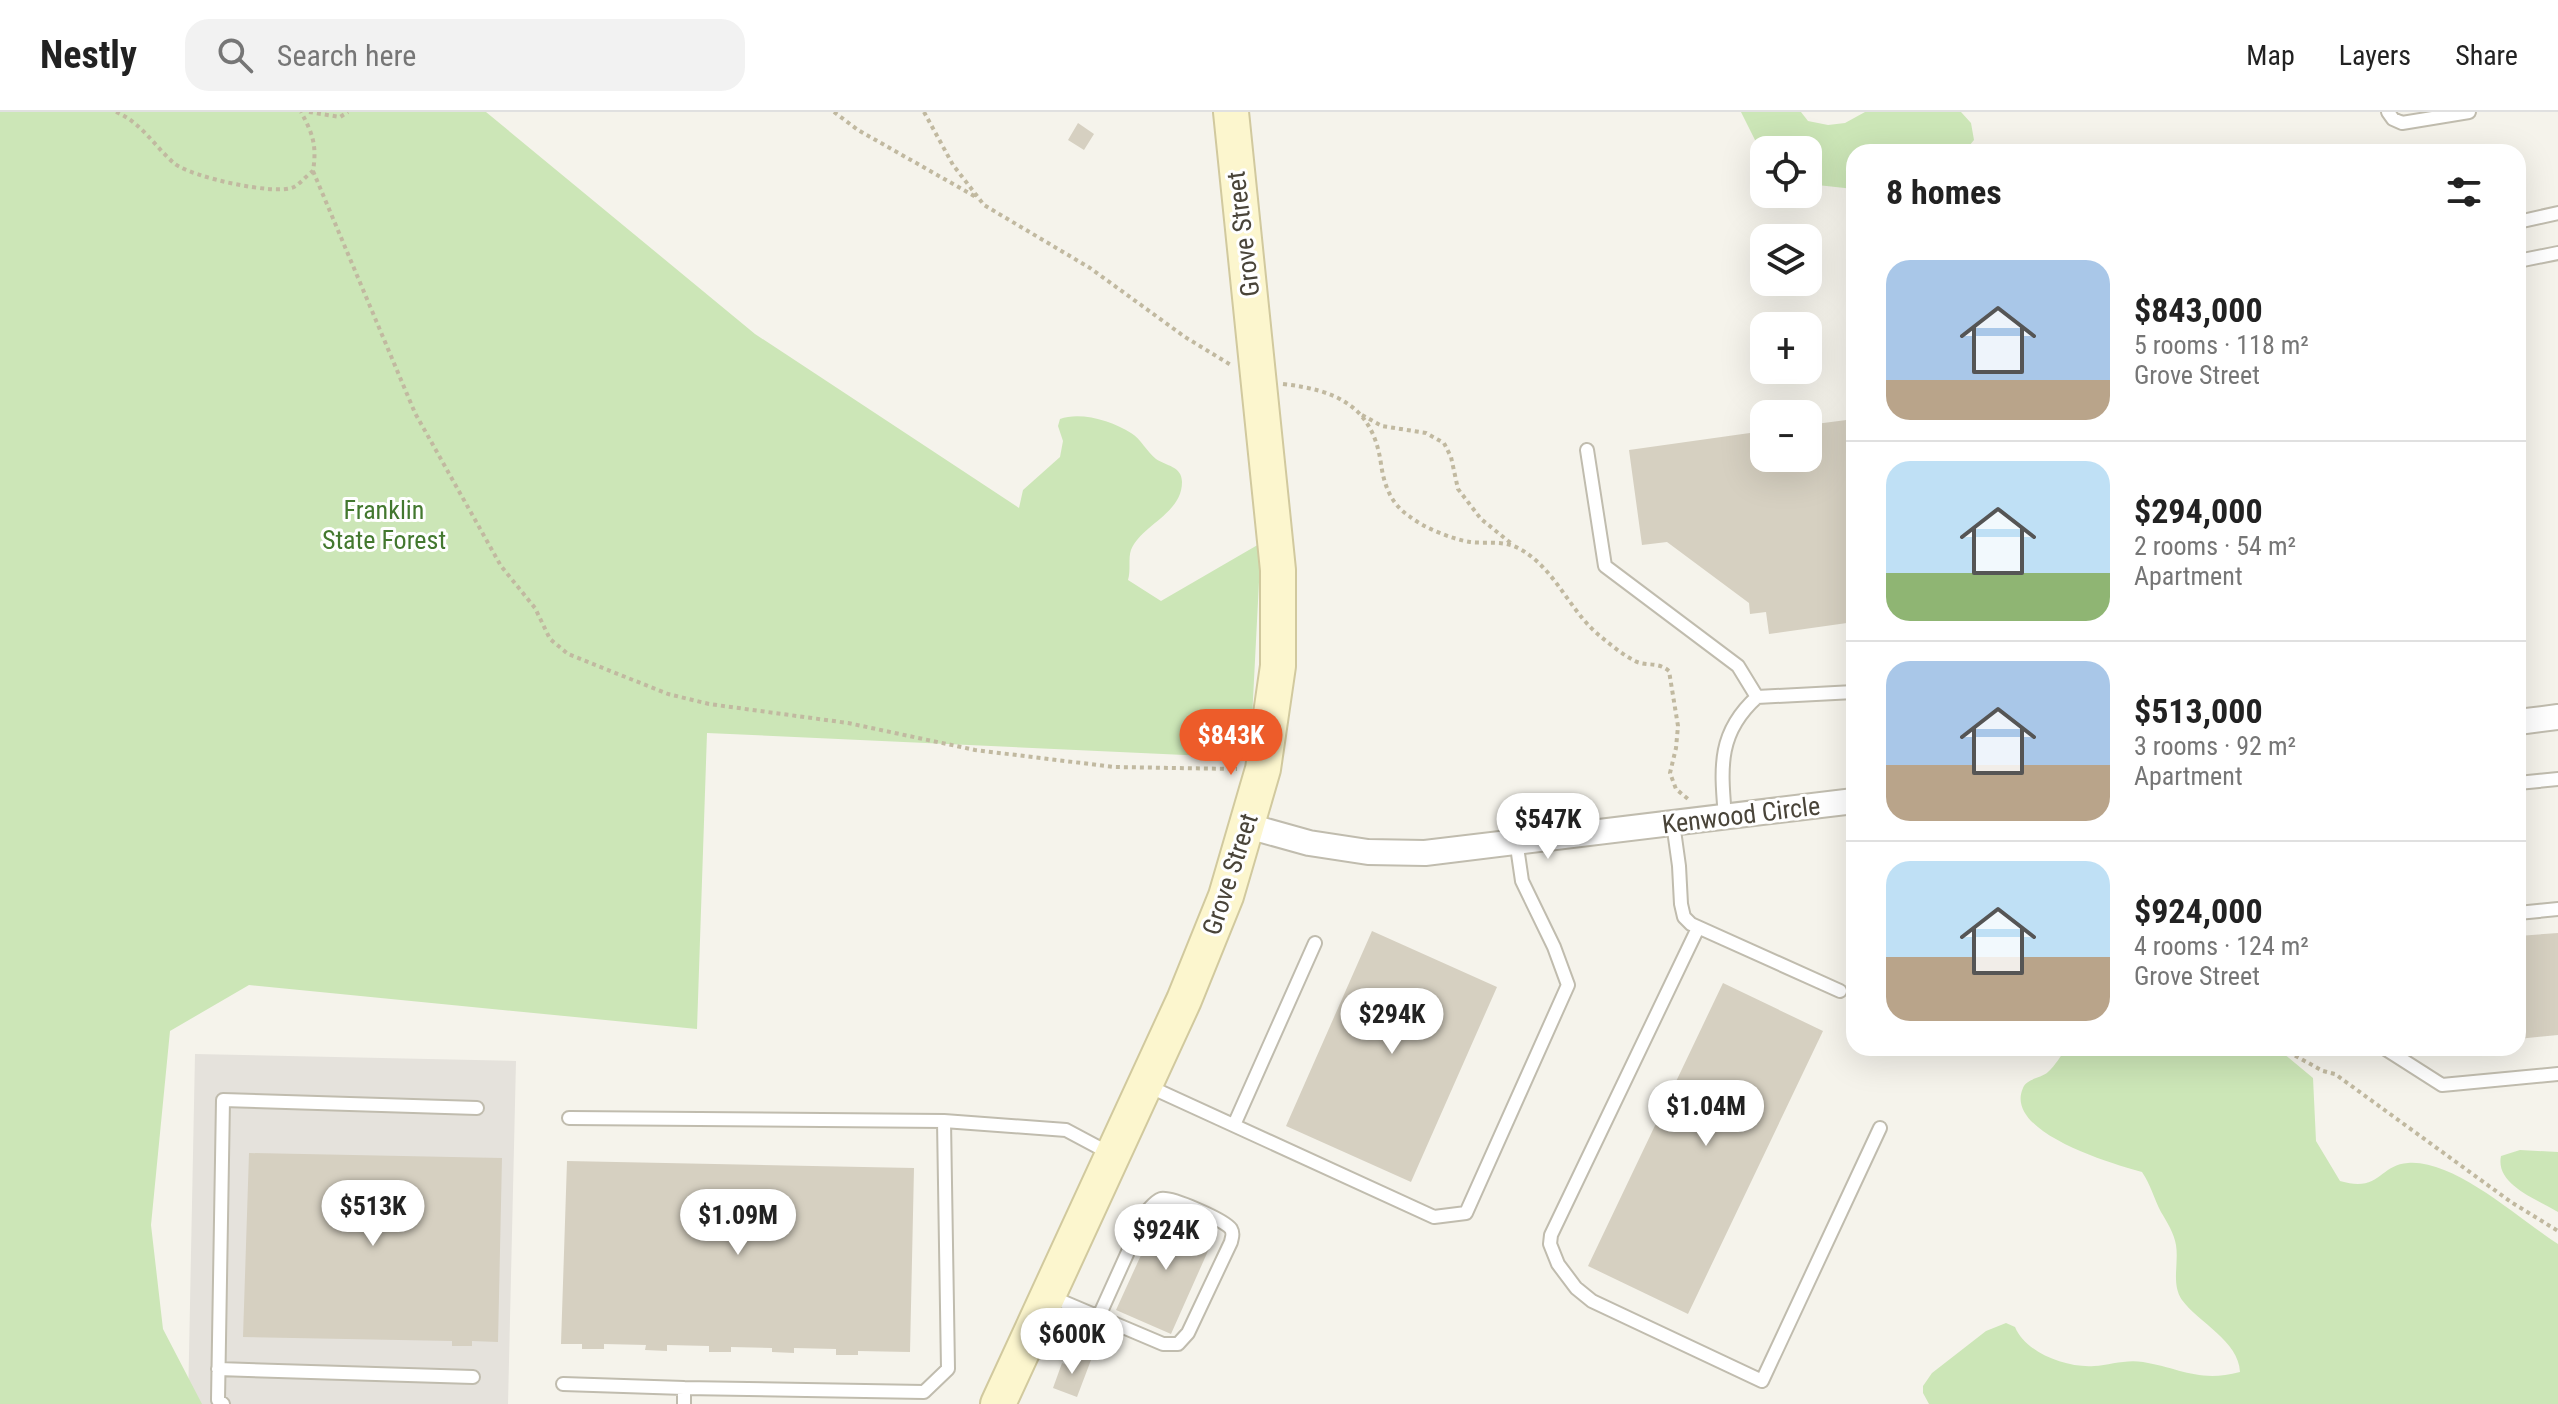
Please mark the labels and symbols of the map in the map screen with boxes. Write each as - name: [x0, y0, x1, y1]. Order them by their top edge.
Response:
- street label: Grove Street: [1220, 170, 1266, 298]
- park label: Franklin State Forest: [322, 495, 446, 555]
- pin: $843K: [1175, 709, 1287, 777]
- street label: Kenwood Circle: [1660, 790, 1822, 840]
- pin: $547K: [1492, 793, 1604, 861]
- street label: Grove Street: [1196, 809, 1264, 939]
- pin: $294K: [1336, 988, 1448, 1056]
- pin: $1.04M: [1641, 1080, 1771, 1148]
- pin: $513K: [317, 1180, 429, 1248]
- pin: $1.09M: [673, 1189, 803, 1257]
- pin: $924K: [1110, 1204, 1222, 1272]
- pin: $600K: [1016, 1308, 1128, 1376]

